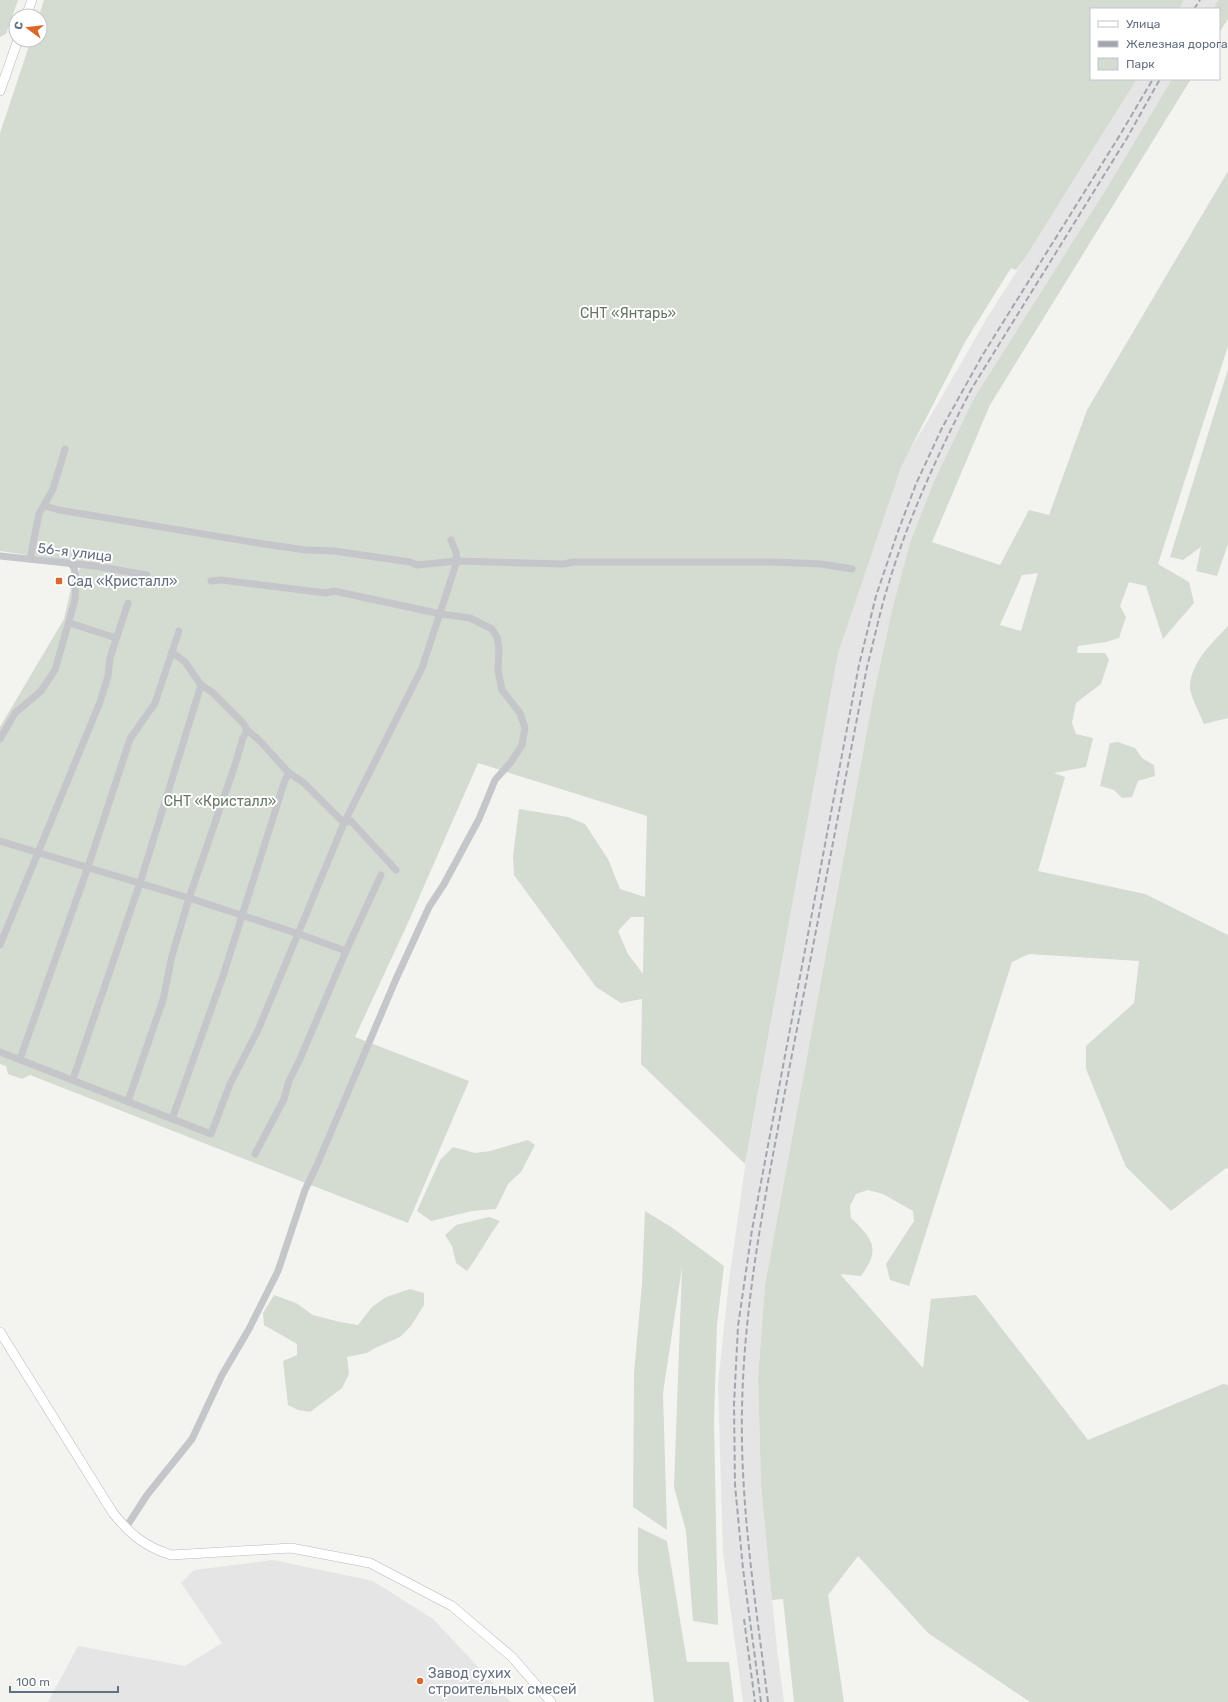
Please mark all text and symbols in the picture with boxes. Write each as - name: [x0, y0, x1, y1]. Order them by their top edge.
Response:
- north arrow: [8, 8, 48, 48]
- legend: [1090, 8, 1220, 80]
- text: Улица: [1126, 17, 1160, 31]
- text: С: [12, 20, 26, 31]
- text: Железная дорога: [1126, 37, 1228, 51]
- text: Парк: [1126, 57, 1155, 71]
- park label: СНТ «Янтарь»: [580, 305, 676, 322]
- street label: 56-я улица: [37, 539, 113, 565]
- place label: Сад «Кристалл»: [67, 573, 178, 590]
- marker: Сад «Кристалл»: [54, 576, 64, 586]
- park label: СНТ «Кристалл»: [164, 793, 276, 810]
- place label: Завод сухих строительных смесей: [428, 1665, 577, 1698]
- scale bar: [10, 1668, 118, 1694]
- text: 100 m: [16, 1675, 50, 1689]
- marker: Завод сухих строительных смесей: [415, 1676, 425, 1686]

